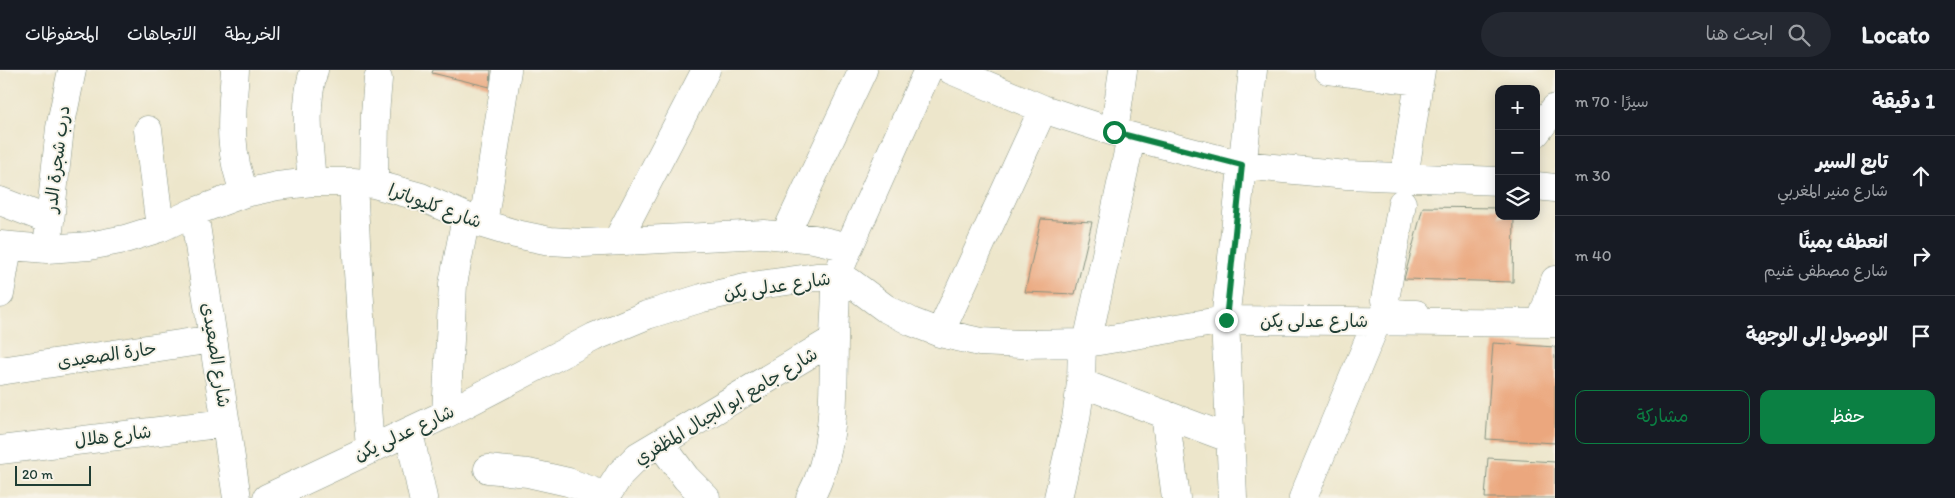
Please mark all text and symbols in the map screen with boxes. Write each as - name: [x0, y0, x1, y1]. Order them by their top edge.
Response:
- search box: [1481, 12, 1831, 57]
- text: Locato: [1861, 20, 1930, 49]
- icon: search: [1785, 21, 1813, 49]
- text: ابحث هنا: [1706, 22, 1773, 45]
- text: المحفوظات: [25, 23, 99, 45]
- text: الاتجاهات: [127, 23, 197, 45]
- text: الخريطة: [225, 23, 281, 45]
- map controls: [1495, 85, 1540, 220]
- button: +: [1495, 85, 1540, 130]
- text: 1 دقيقة: [1872, 88, 1935, 113]
- text: سيرًا · 70 m: [1575, 92, 1649, 111]
- street label: درب شجرة الدر: [39, 104, 74, 216]
- route start: [1103, 121, 1126, 144]
- button: −: [1495, 130, 1540, 175]
- text: تابع السير: [1816, 150, 1888, 173]
- icon: ahead: [1907, 162, 1935, 190]
- text: 30 m: [1575, 166, 1611, 185]
- button: layers: [1495, 175, 1540, 220]
- street label: شارع كليوباترا: [385, 179, 485, 234]
- text: شارع منير المغربي: [1777, 181, 1888, 200]
- text: انعطف يمينًا: [1799, 230, 1888, 253]
- icon: right: [1907, 242, 1935, 270]
- text: 40 m: [1575, 246, 1612, 265]
- text: شارع مصطفى غنيم: [1764, 261, 1888, 280]
- street label: شارع عدلى يكن: [722, 268, 832, 305]
- street label: شارع الصعيدى: [196, 301, 235, 409]
- route end: [1215, 309, 1238, 332]
- street label: شارع عدلى يكن: [1260, 310, 1368, 333]
- icon: arrive: [1907, 322, 1935, 350]
- text: الوصول إلى الوجهة: [1746, 323, 1888, 346]
- street label: حارة الصعيدى: [56, 337, 158, 373]
- street label: شارع جامع ابو الجبال المظفري: [630, 343, 823, 471]
- button: مشاركة: [1575, 390, 1750, 444]
- button: حفظ: [1760, 390, 1935, 444]
- street label: شارع عدلى يكن: [350, 400, 458, 467]
- street label: شارع هلال: [73, 420, 153, 453]
- scale bar: [15, 463, 91, 486]
- text: 20 m: [22, 466, 53, 483]

